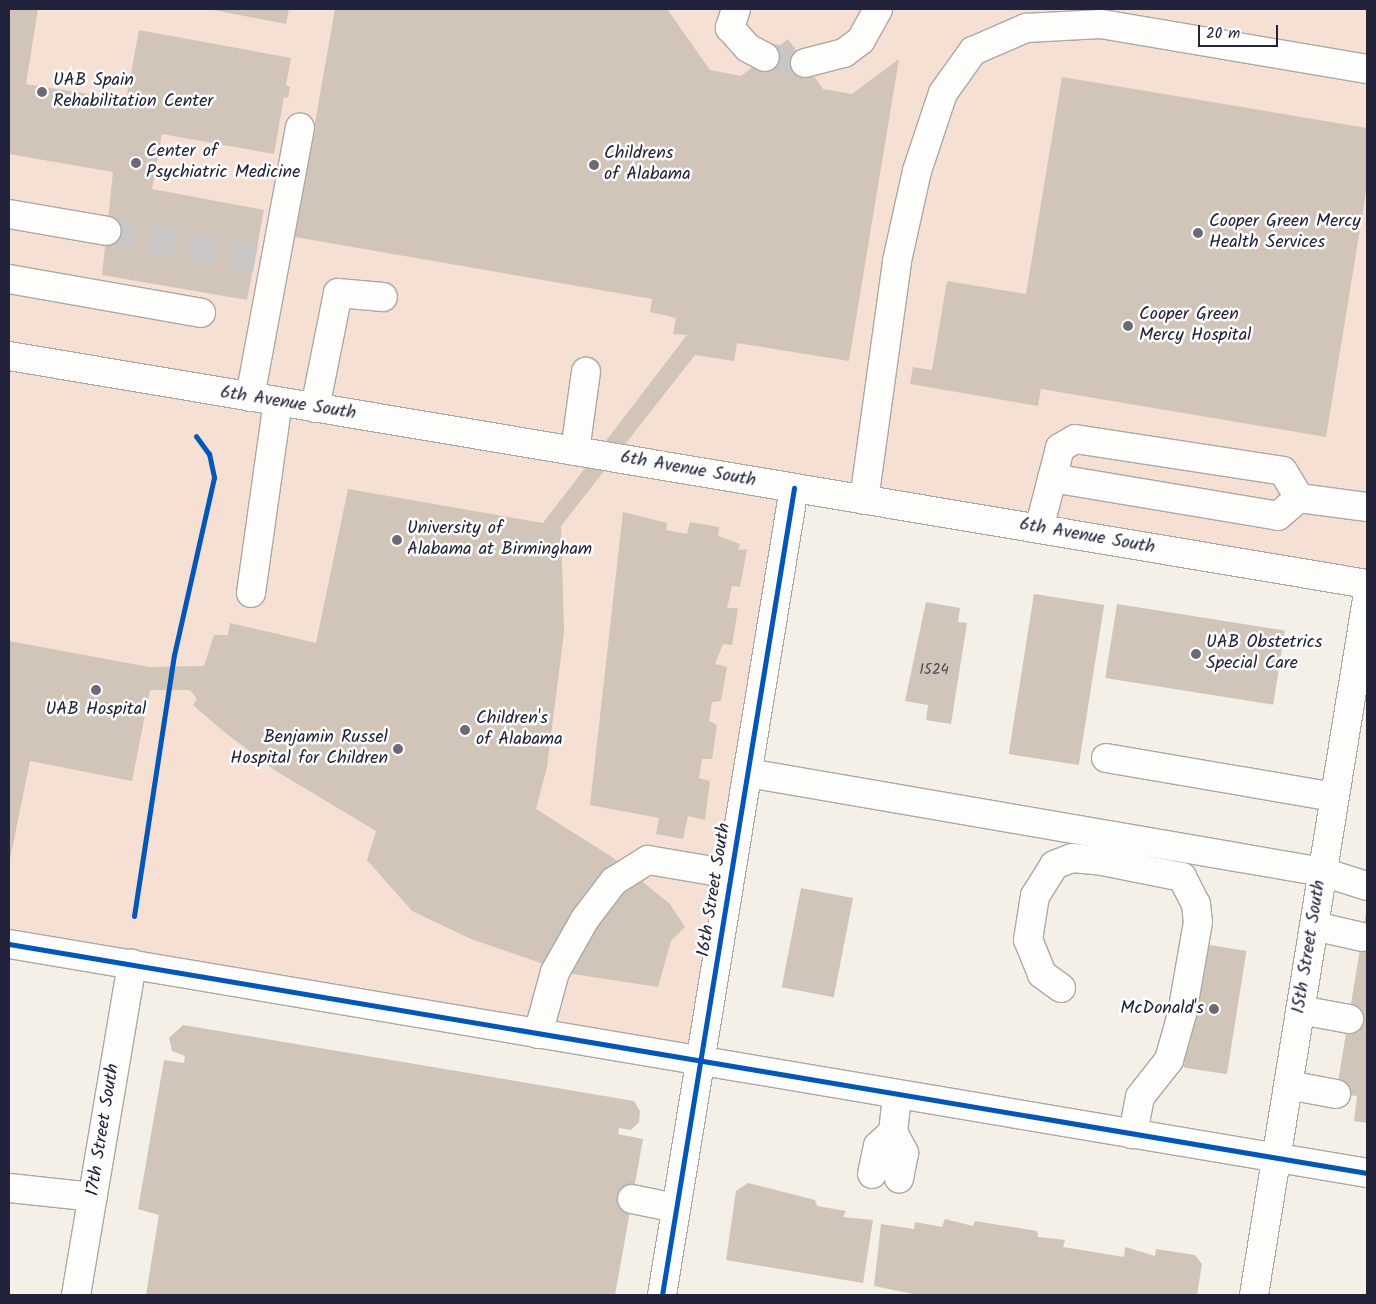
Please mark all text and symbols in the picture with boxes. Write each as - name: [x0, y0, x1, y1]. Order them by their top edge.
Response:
- scale bar: [1201, 15, 1281, 47]
- text: 20 m: [1206, 22, 1240, 46]
- place label: UAB Spain Rehabilitation Center: [53, 71, 213, 114]
- marker: UAB Spain Rehabilitation Center: [35, 85, 49, 99]
- place label: Center of Psychiatric Medicine: [146, 142, 300, 184]
- place label: Childrens of Alabama: [604, 144, 691, 186]
- marker: Center of Psychiatric Medicine: [130, 157, 142, 169]
- marker: Childrens of Alabama: [588, 159, 600, 171]
- place label: Cooper Green Mercy Health Services: [1209, 212, 1361, 254]
- marker: Cooper Green Mercy Health Services: [1191, 226, 1205, 240]
- place label: Cooper Green Mercy Hospital: [1139, 305, 1252, 348]
- marker: Cooper Green Mercy Hospital: [1121, 319, 1135, 333]
- street label: 6th Avenue South: [219, 383, 357, 425]
- street label: 6th Avenue South: [619, 447, 757, 493]
- street label: 6th Avenue South: [1018, 514, 1156, 560]
- place label: University of Alabama at Birmingham: [407, 519, 592, 562]
- marker: University of Alabama at Birmingham: [391, 534, 403, 546]
- place label: UAB Obstetrics Special Care: [1206, 633, 1322, 676]
- marker: UAB Obstetrics Special Care: [1190, 648, 1202, 660]
- house number: 1524: [919, 662, 949, 680]
- marker: UAB Hospital: [89, 683, 103, 697]
- place label: UAB Hospital: [46, 699, 146, 721]
- place label: Children's of Alabama: [476, 709, 563, 752]
- marker: Children's of Alabama: [458, 723, 472, 737]
- place label: Benjamin Russel Hospital for Children: [230, 728, 388, 771]
- marker: Benjamin Russel Hospital for Children: [392, 743, 404, 755]
- street label: 16th Street South: [694, 821, 736, 959]
- street label: 15th Street South: [1289, 879, 1331, 1015]
- place label: McDonald's: [1120, 998, 1204, 1020]
- marker: McDonald's: [1208, 1003, 1220, 1015]
- street label: 17th Street South: [83, 1062, 125, 1198]

